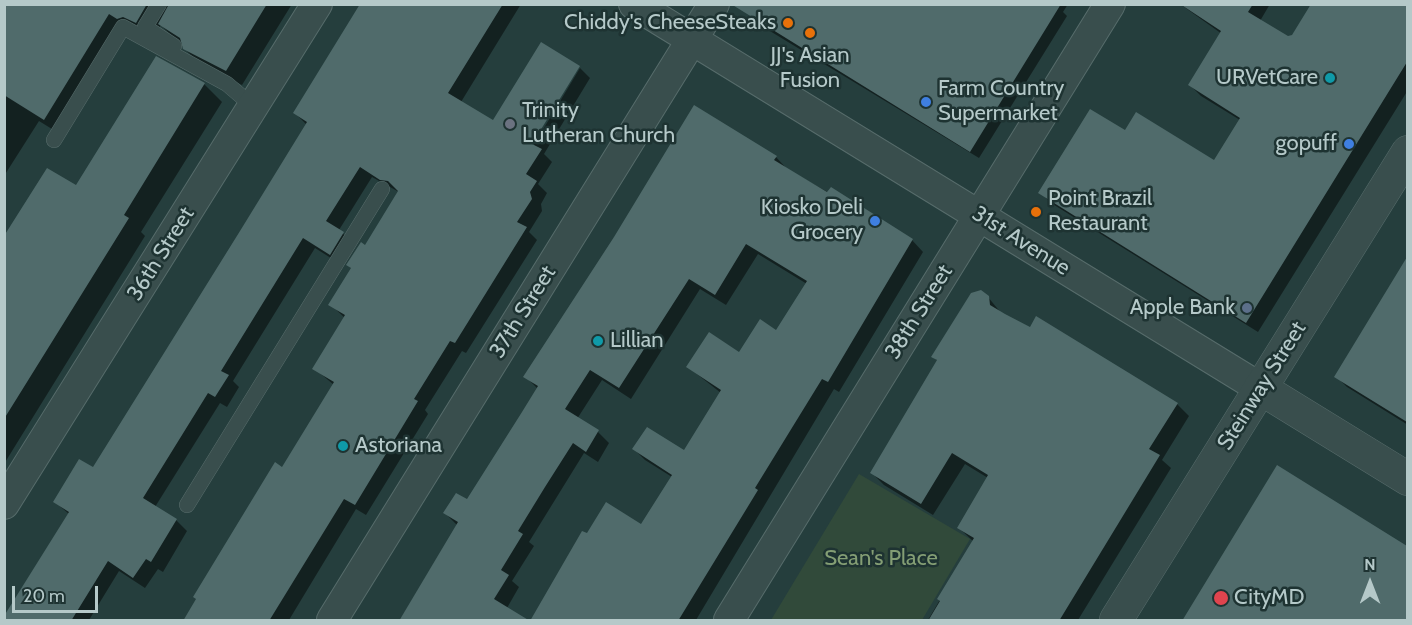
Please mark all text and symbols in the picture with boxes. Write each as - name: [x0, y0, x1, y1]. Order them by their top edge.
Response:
- place label: Chiddy's CheeseSteaks: [564, 10, 776, 36]
- marker: Chiddy's CheeseSteaks: [781, 16, 795, 30]
- marker: JJ's Asian Fusion: [803, 26, 817, 40]
- place label: JJ's Asian Fusion: [771, 43, 849, 94]
- place label: URVetCare: [1216, 65, 1318, 91]
- marker: URVetCare: [1323, 71, 1337, 85]
- place label: Farm Country Supermarket: [938, 76, 1064, 128]
- marker: Farm Country Supermarket: [919, 95, 933, 109]
- place label: Trinity Lutheran Church: [522, 98, 675, 150]
- marker: Trinity Lutheran Church: [503, 117, 517, 131]
- place label: gopuff: [1276, 131, 1337, 157]
- marker: gopuff: [1342, 137, 1356, 151]
- place label: Point Brazil Restaurant: [1048, 186, 1152, 237]
- place label: Kiosko Deli Grocery: [761, 195, 863, 246]
- street label: 31st Avenue: [967, 201, 1075, 281]
- street label: 36th Street: [122, 202, 200, 306]
- marker: Point Brazil Restaurant: [1029, 205, 1043, 219]
- marker: Kiosko Deli Grocery: [868, 214, 882, 228]
- street label: 38th Street: [880, 260, 958, 364]
- street label: 37th Street: [484, 261, 562, 363]
- place label: Apple Bank: [1130, 295, 1235, 321]
- marker: Apple Bank: [1240, 301, 1254, 315]
- street label: Steinway Street: [1212, 317, 1312, 455]
- place label: Lillian: [610, 328, 664, 354]
- marker: Lillian: [591, 334, 605, 348]
- place label: Astoriana: [355, 433, 442, 459]
- marker: Astoriana: [336, 439, 350, 453]
- park label: Sean's Place: [824, 546, 938, 572]
- north arrow: [1340, 553, 1400, 613]
- text: N: [1364, 555, 1376, 574]
- scale bar: [15, 574, 100, 612]
- text: 20 m: [23, 585, 65, 607]
- place label: CityMD: [1234, 585, 1305, 611]
- marker: CityMD: [1212, 589, 1230, 607]

